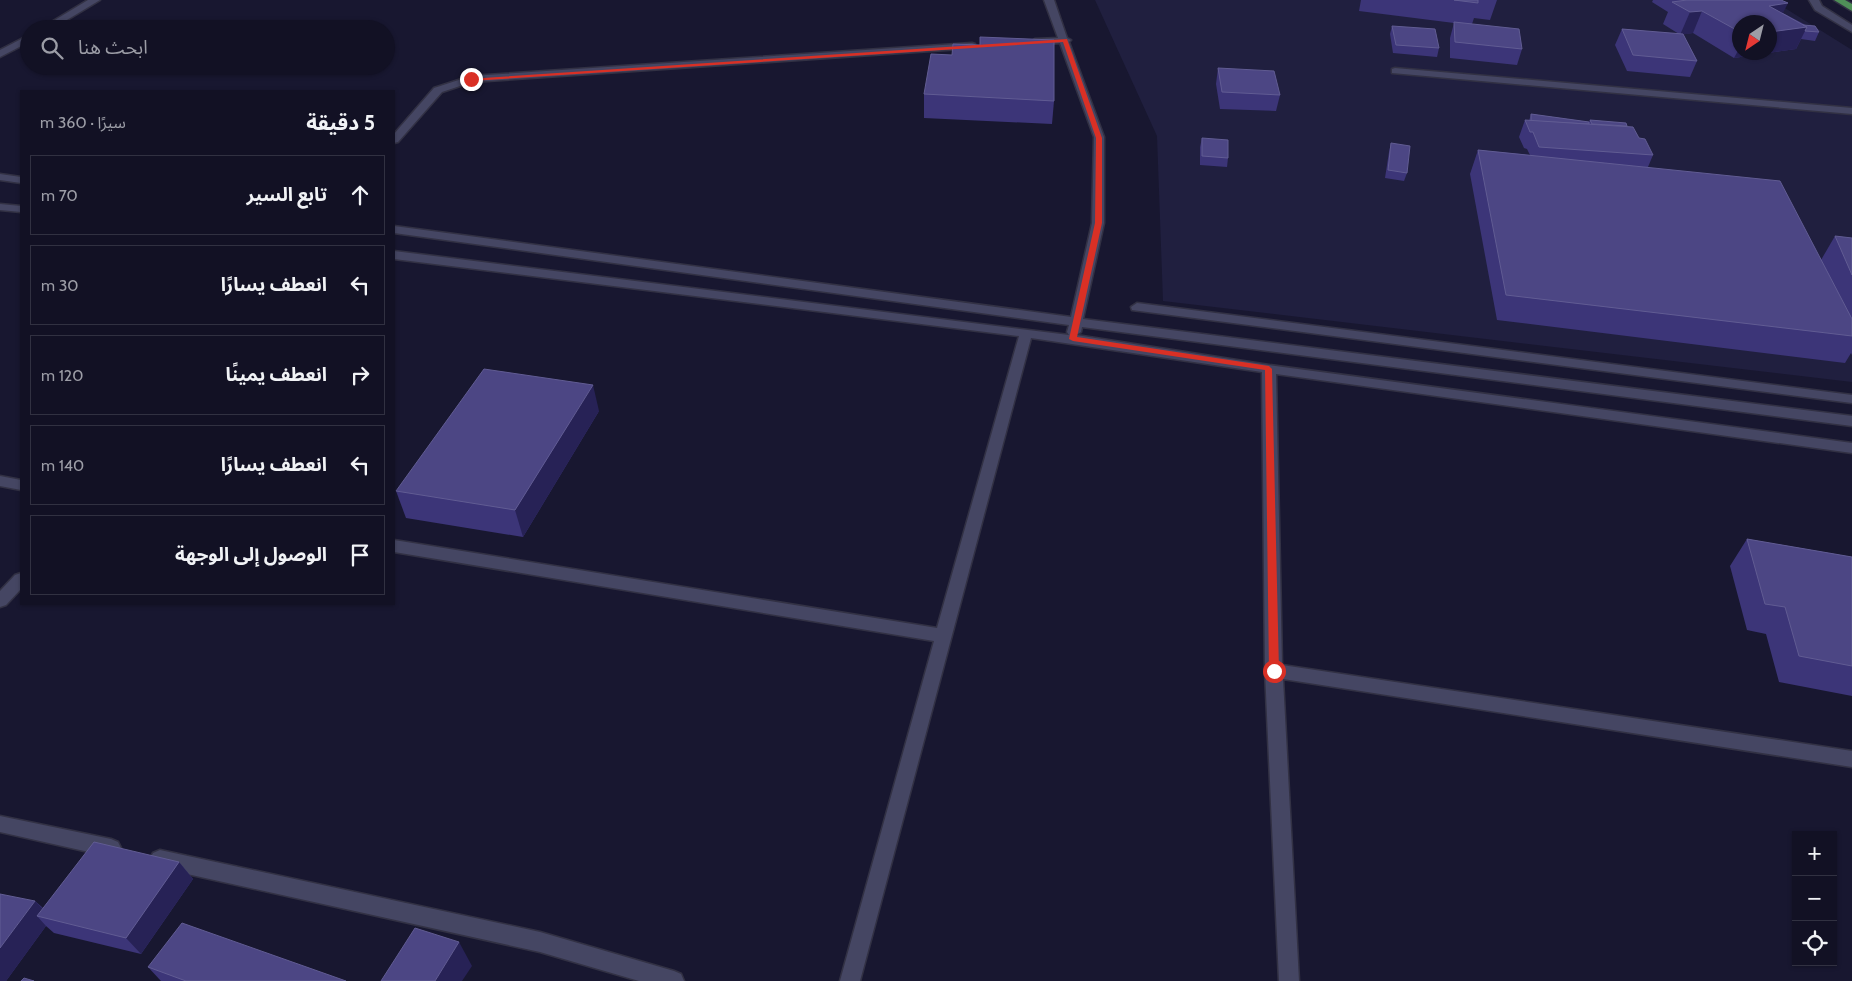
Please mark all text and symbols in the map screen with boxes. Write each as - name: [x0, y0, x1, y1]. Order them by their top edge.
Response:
- north arrow: [1732, 15, 1777, 60]
- search box: [20, 20, 395, 75]
- icon: search: [38, 34, 66, 62]
- text: ابحث هنا: [78, 36, 148, 59]
- route end: [460, 68, 483, 91]
- text: 5 دقيقة: [306, 110, 375, 135]
- text: سيرًا · 360 m: [40, 113, 126, 132]
- icon: ahead: [346, 181, 374, 209]
- text: تابع السير: [246, 183, 327, 206]
- text: 70 m: [41, 186, 78, 205]
- icon: left: [346, 271, 374, 299]
- text: انعطف يسارًا: [221, 273, 327, 296]
- text: 30 m: [41, 276, 78, 295]
- icon: right: [346, 361, 374, 389]
- text: انعطف يمينًا: [226, 363, 327, 386]
- text: 120 m: [41, 366, 83, 385]
- icon: left: [346, 451, 374, 479]
- text: انعطف يسارًا: [221, 453, 327, 476]
- text: 140 m: [41, 456, 84, 475]
- icon: arrive: [346, 541, 374, 569]
- text: الوصول إلى الوجهة: [175, 543, 327, 566]
- route start: [1263, 660, 1286, 683]
- map controls: [1792, 831, 1837, 966]
- button: +: [1792, 831, 1837, 876]
- button: −: [1792, 876, 1837, 921]
- button: locate: [1792, 921, 1837, 966]

